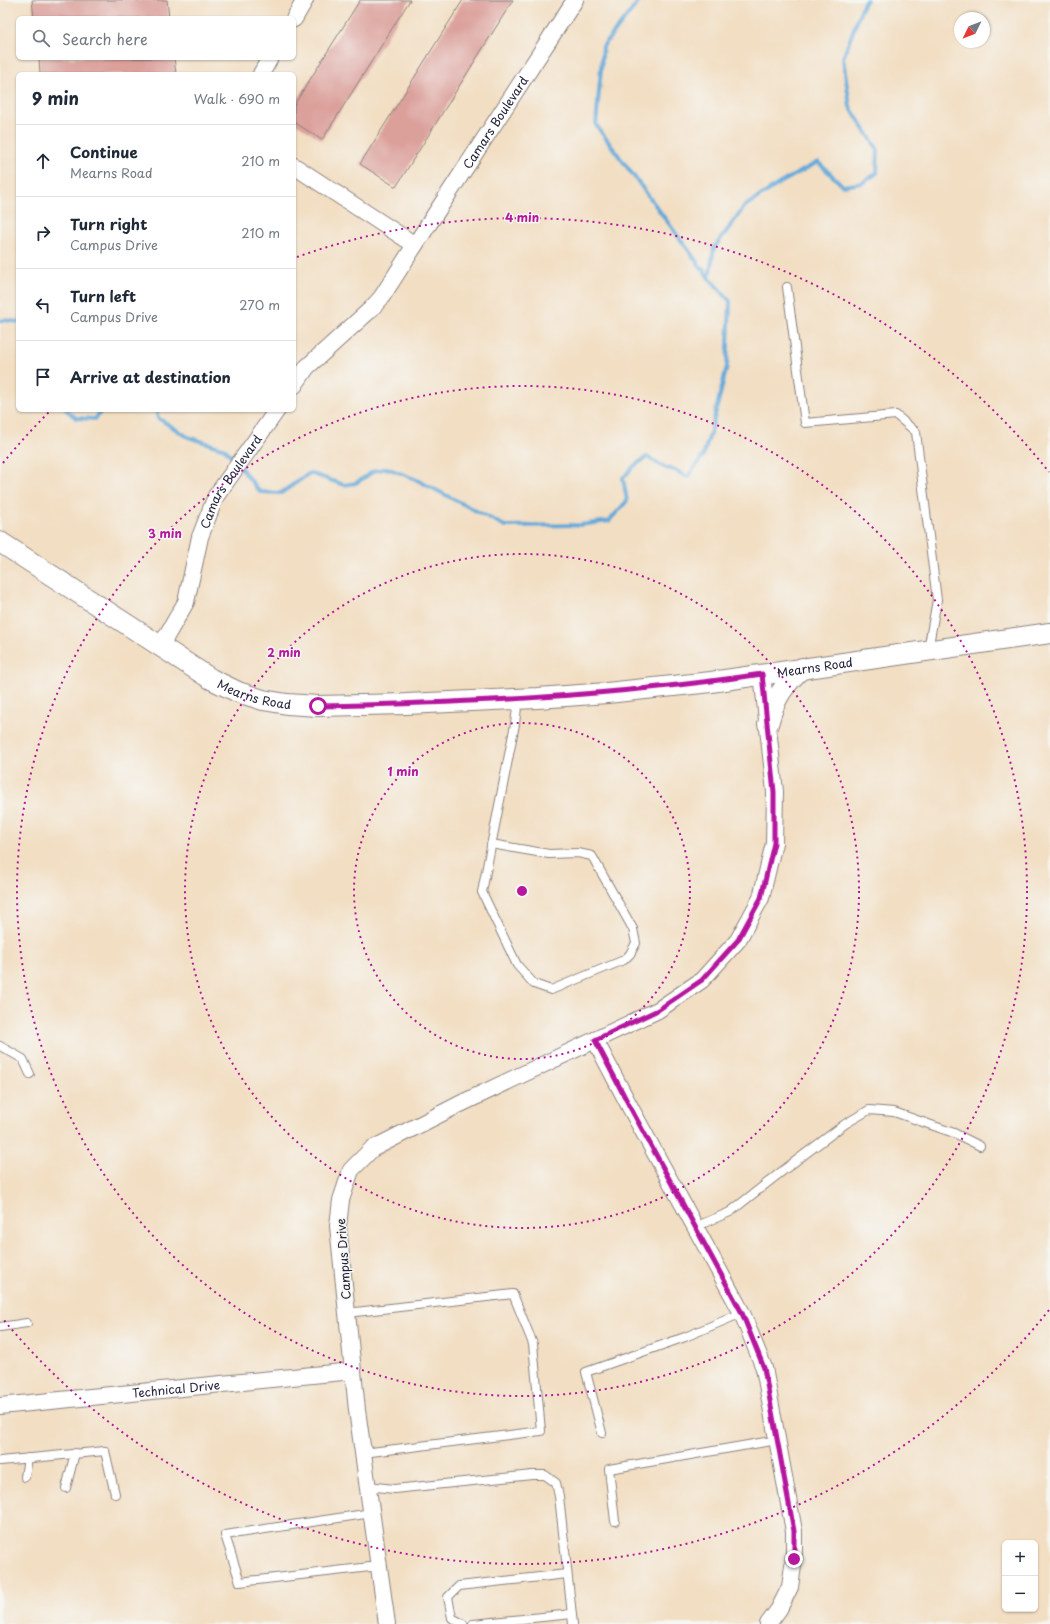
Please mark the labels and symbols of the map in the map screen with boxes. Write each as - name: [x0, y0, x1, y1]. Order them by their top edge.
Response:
- north arrow: [954, 12, 990, 48]
- street label: Camars Boulevard: [458, 72, 532, 172]
- text: 4 min: [505, 208, 539, 226]
- street label: Camars Boulevard: [195, 430, 266, 531]
- text: 3 min: [148, 524, 182, 542]
- text: 2 min: [267, 643, 301, 661]
- street label: Mearns Road: [776, 653, 854, 681]
- street label: Mearns Road: [215, 674, 292, 713]
- route start: [309, 697, 327, 715]
- text: 1 min: [387, 762, 419, 780]
- centre of rings: [515, 884, 529, 898]
- street label: Campus Drive: [331, 1218, 355, 1300]
- street label: Technical Drive: [131, 1375, 221, 1402]
- route end: [785, 1550, 803, 1568]

